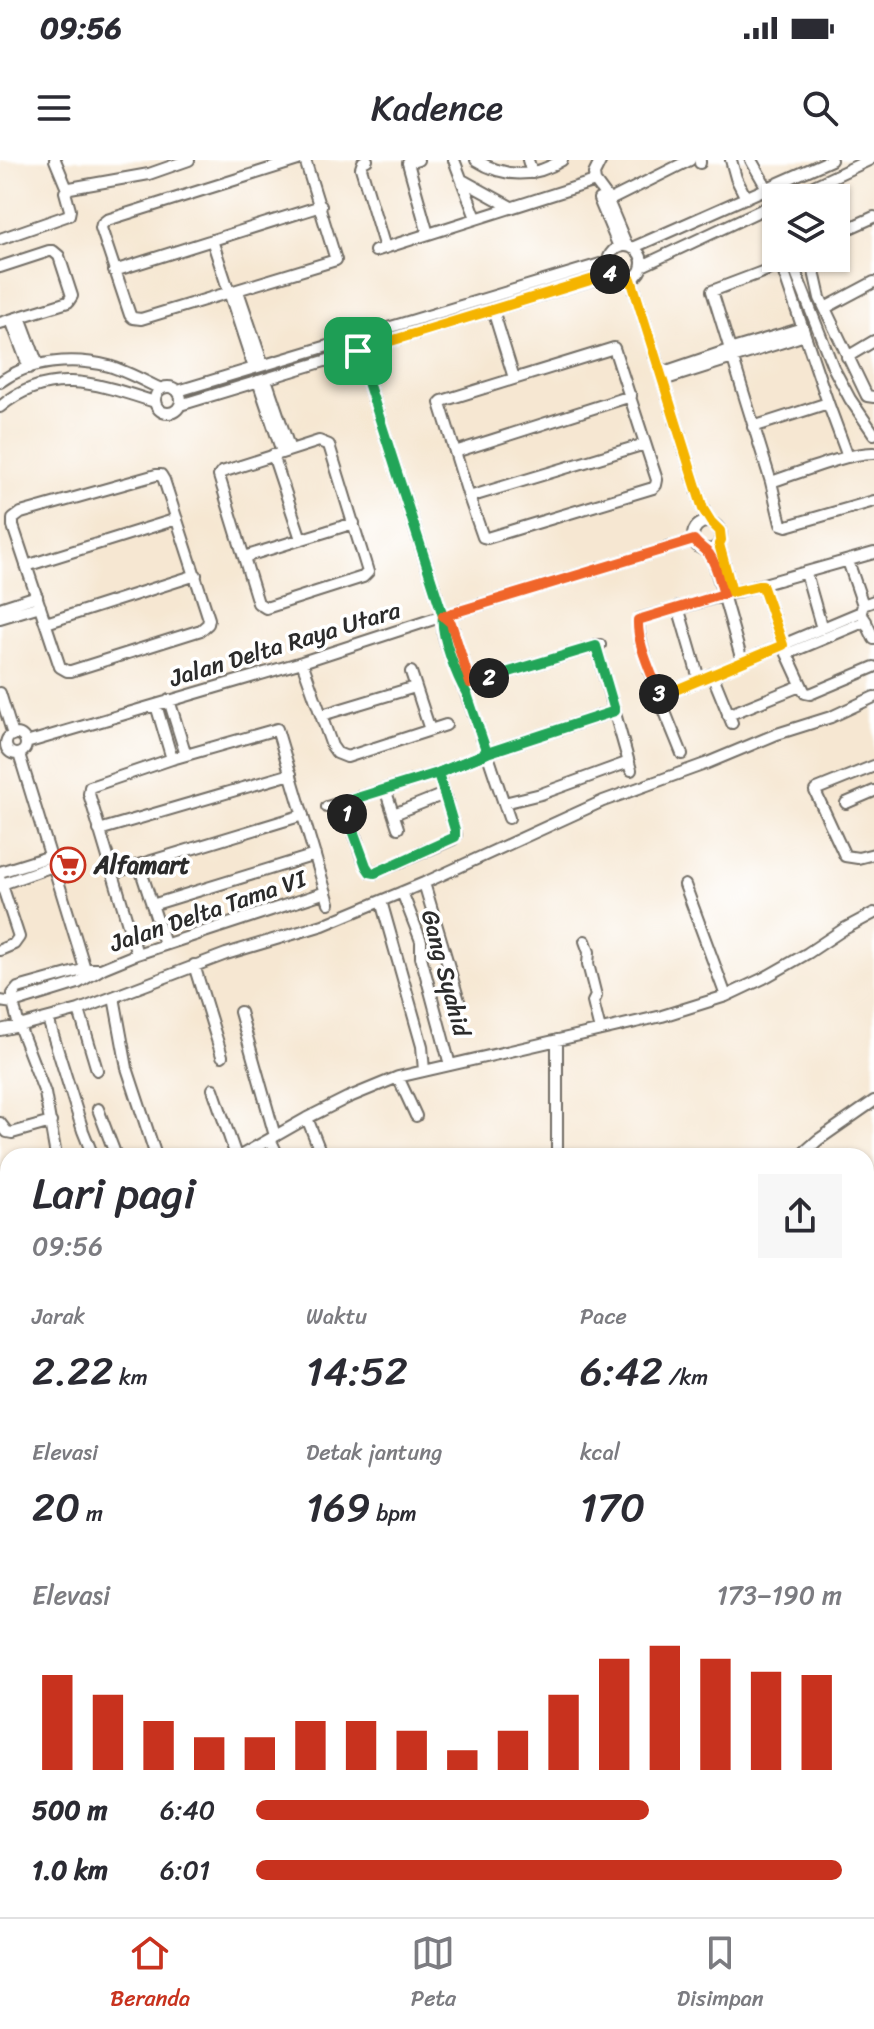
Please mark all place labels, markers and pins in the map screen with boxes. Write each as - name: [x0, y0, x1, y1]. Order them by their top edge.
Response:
- pin: 4: [590, 254, 630, 294]
- pin: [324, 317, 392, 385]
- pin: 2: [469, 658, 509, 698]
- pin: 3: [639, 674, 679, 714]
- pin: 1: [327, 794, 367, 834]
- place label: Alfamart: [93, 844, 190, 886]
- supermarket icon: Alfamart: [49, 846, 87, 884]

